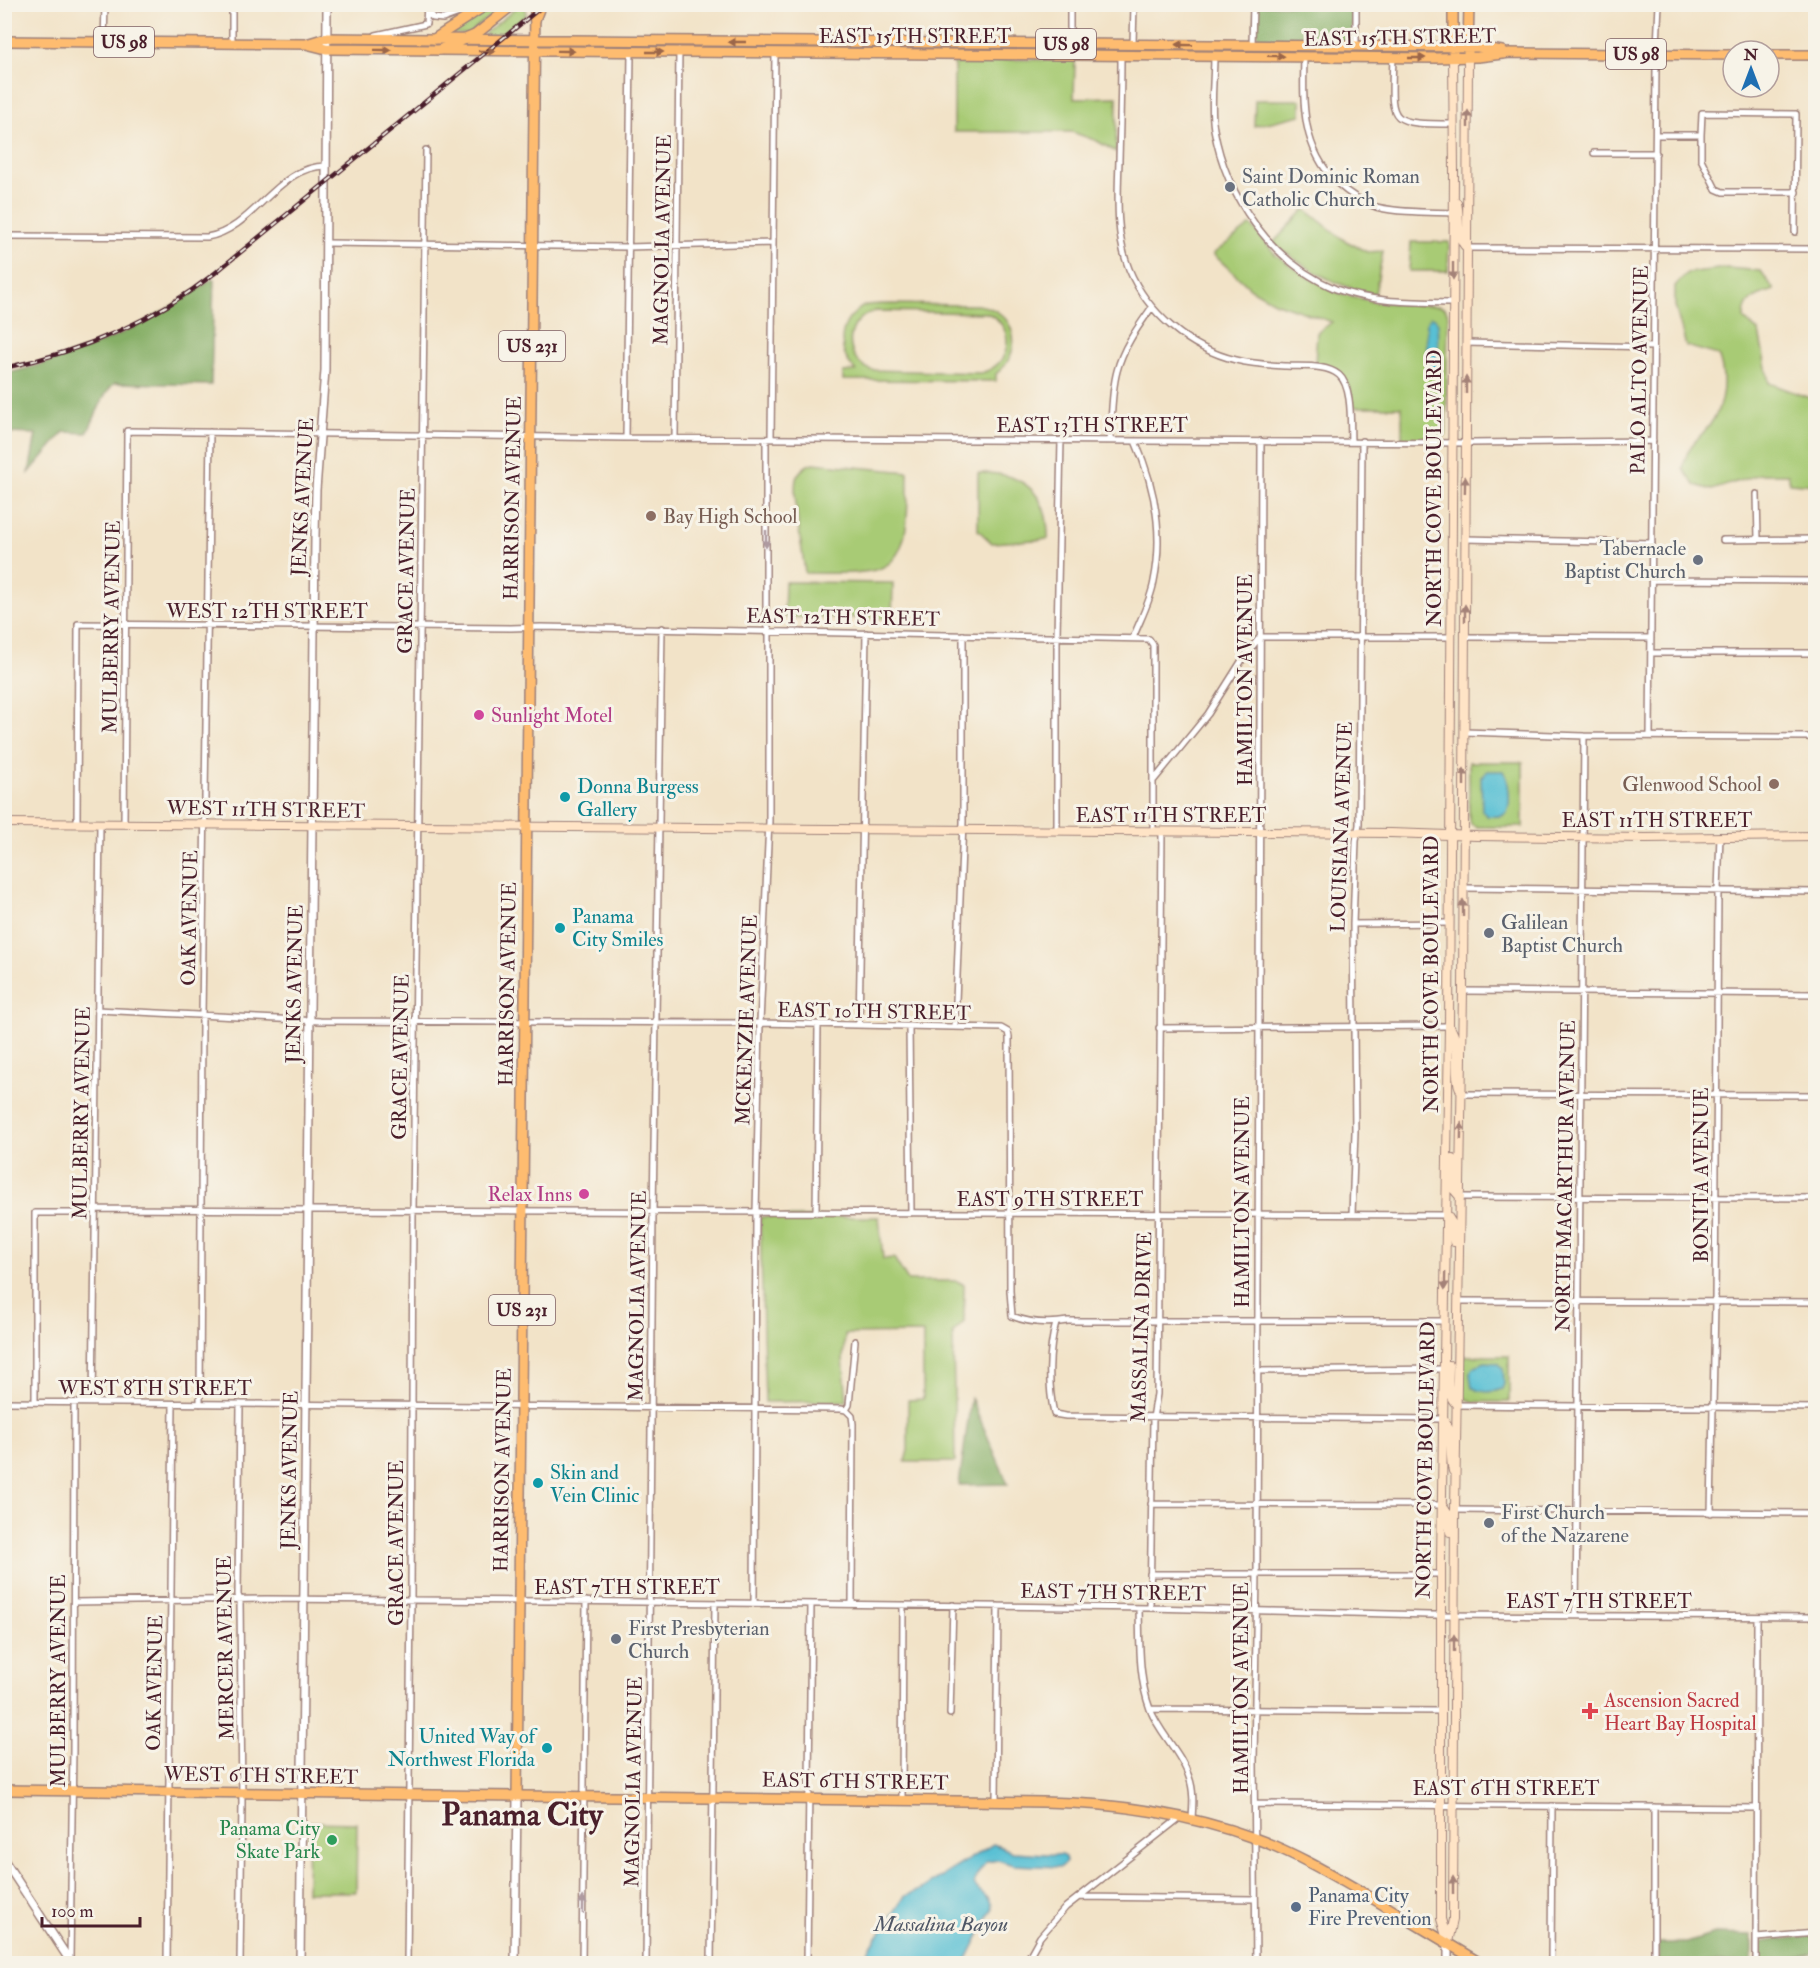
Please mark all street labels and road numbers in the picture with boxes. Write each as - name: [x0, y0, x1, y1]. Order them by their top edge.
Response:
- street label: EAST 15TH STREET: [1304, 23, 1497, 52]
- street label: EAST 15TH STREET: [819, 24, 1011, 49]
- road number: US 98: [94, 27, 154, 57]
- road number: US 98: [1036, 29, 1096, 59]
- road number: US 98: [1606, 39, 1666, 69]
- street label: MAGNOLIA AVENUE: [648, 134, 677, 346]
- street label: PALO ALTO AVENUE: [1625, 265, 1654, 475]
- road number: US 231: [499, 331, 565, 361]
- street label: NORTH COVE BOULEVARD: [1422, 349, 1447, 627]
- street label: HARRISON AVENUE: [498, 396, 527, 600]
- street label: EAST 13TH STREET: [996, 413, 1188, 438]
- street label: JENKS AVENUE: [286, 417, 319, 578]
- street label: GRACE AVENUE: [393, 488, 420, 654]
- street label: MULBERRY AVENUE: [97, 520, 126, 734]
- street label: HAMILTON AVENUE: [1233, 574, 1258, 786]
- street label: WEST 12TH STREET: [165, 599, 368, 624]
- street label: EAST 12TH STREET: [746, 603, 940, 632]
- street label: LOUISIANA AVENUE: [1325, 721, 1358, 933]
- street label: WEST 11TH STREET: [165, 795, 366, 824]
- street label: EAST 11TH STREET: [1076, 803, 1267, 828]
- street label: EAST 11TH STREET: [1562, 808, 1753, 833]
- street label: NORTH COVE BOULEVARD: [1419, 835, 1444, 1113]
- street label: OAK AVENUE: [176, 850, 203, 986]
- street label: HARRISON AVENUE: [493, 882, 522, 1086]
- street label: JENKS AVENUE: [281, 904, 308, 1065]
- street label: MCKENZIE AVENUE: [730, 914, 763, 1126]
- street label: GRACE AVENUE: [387, 974, 414, 1140]
- street label: EAST 10TH STREET: [777, 997, 971, 1026]
- street label: MULBERRY AVENUE: [67, 1006, 96, 1220]
- street label: NORTH MACARTHUR AVENUE: [1550, 1020, 1581, 1332]
- street label: BONITA AVENUE: [1689, 1087, 1714, 1263]
- street label: HAMILTON AVENUE: [1230, 1096, 1255, 1308]
- street label: EAST 9TH STREET: [957, 1187, 1144, 1212]
- street label: MAGNOLIA AVENUE: [623, 1190, 652, 1402]
- street label: MASSALINA DRIVE: [1126, 1231, 1157, 1423]
- road number: US 231: [489, 1295, 555, 1325]
- street label: NORTH COVE BOULEVARD: [1411, 1321, 1440, 1599]
- street label: HARRISON AVENUE: [488, 1368, 517, 1572]
- street label: WEST 8TH STREET: [57, 1376, 252, 1401]
- street label: JENKS AVENUE: [276, 1390, 303, 1551]
- street label: GRACE AVENUE: [384, 1460, 409, 1626]
- street label: MERCER AVENUE: [211, 1556, 240, 1740]
- street label: MULBERRY AVENUE: [46, 1574, 71, 1788]
- street label: EAST 7TH STREET: [534, 1575, 720, 1600]
- street label: EAST 7TH STREET: [1020, 1578, 1206, 1607]
- street label: HAMILTON AVENUE: [1229, 1582, 1254, 1794]
- street label: EAST 7TH STREET: [1506, 1589, 1692, 1614]
- street label: OAK AVENUE: [141, 1615, 168, 1751]
- street label: MAGNOLIA AVENUE: [619, 1676, 648, 1888]
- street label: WEST 6TH STREET: [163, 1761, 359, 1790]
- street label: EAST 6TH STREET: [761, 1767, 949, 1796]
- street label: EAST 6TH STREET: [1413, 1776, 1600, 1801]

